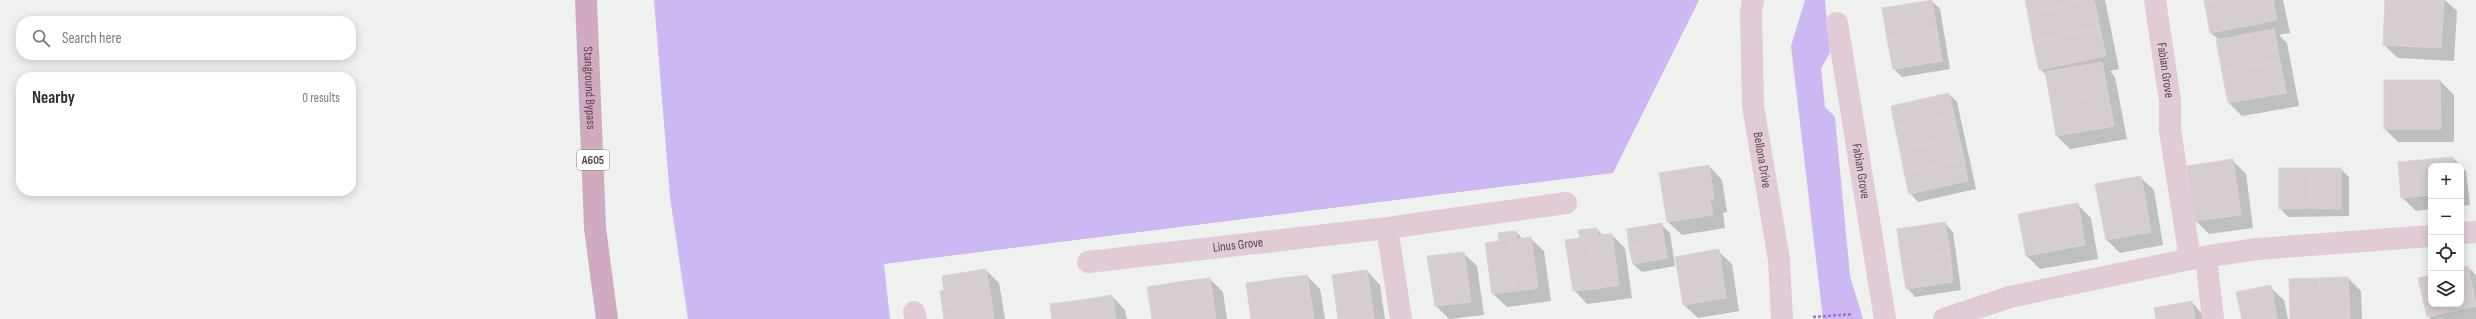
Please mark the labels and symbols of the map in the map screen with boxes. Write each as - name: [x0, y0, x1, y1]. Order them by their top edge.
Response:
- street label: Fabian Grove: [2153, 41, 2177, 99]
- street label: Stanground Bypass: [580, 46, 599, 130]
- street label: Bellona Drive: [1750, 131, 1775, 189]
- street label: Fabian Grove: [1849, 142, 1873, 200]
- road number: A605: [577, 150, 609, 170]
- street label: Linus Grove: [1212, 234, 1264, 256]

